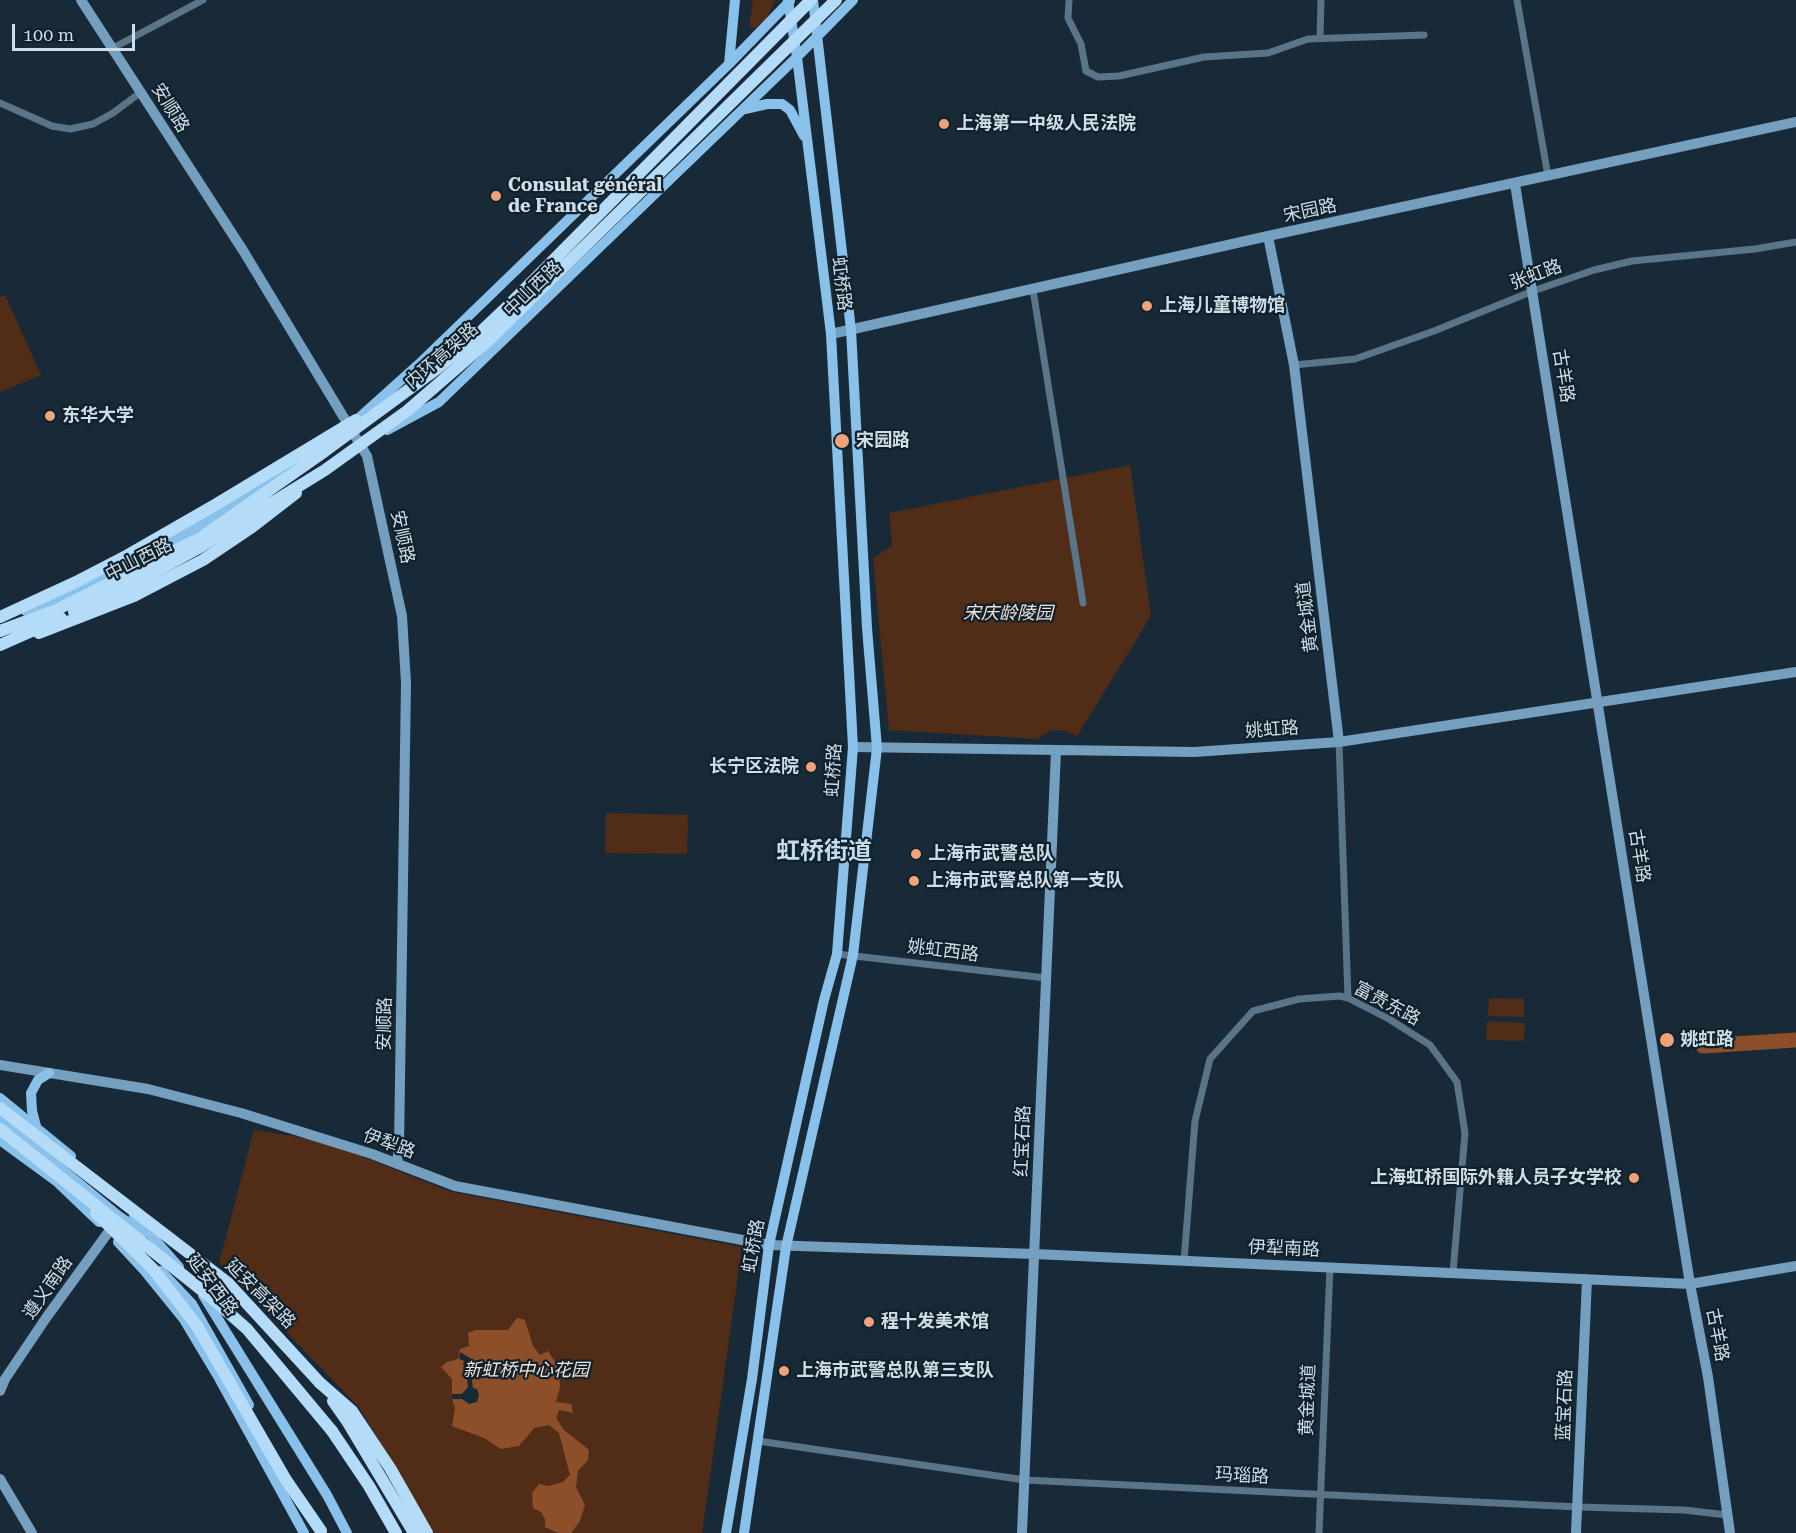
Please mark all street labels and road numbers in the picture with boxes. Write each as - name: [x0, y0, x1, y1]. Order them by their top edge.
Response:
- street label: 安顺路: [147, 79, 193, 137]
- street label: 宋园路: [1281, 195, 1339, 227]
- street label: 中山西路: [500, 256, 566, 322]
- street label: 虹桥路: [827, 256, 855, 312]
- street label: 张虹路: [1507, 256, 1565, 294]
- street label: 内环高架路: [401, 318, 483, 394]
- street label: 古羊路: [1548, 348, 1578, 404]
- street label: 安顺路: [386, 508, 418, 566]
- street label: 中山西路: [102, 534, 176, 586]
- street label: 黄金城道: [1293, 580, 1323, 654]
- street label: 姚虹路: [1244, 717, 1300, 743]
- street label: 虹桥路: [822, 742, 846, 798]
- street label: 古羊路: [1624, 828, 1654, 884]
- street label: 姚虹西路: [906, 936, 980, 966]
- street label: 富贵东路: [1350, 978, 1424, 1030]
- street label: 安顺路: [374, 997, 396, 1051]
- street label: 红宝石路: [1011, 1105, 1035, 1177]
- street label: 伊犁路: [360, 1125, 418, 1163]
- street label: 虹桥路: [739, 1218, 769, 1274]
- street label: 伊犁南路: [1248, 1237, 1320, 1261]
- street label: 延安西路: [182, 1250, 242, 1320]
- street label: 遵义南路: [19, 1252, 77, 1324]
- street label: 延安高架路: [221, 1255, 299, 1333]
- street label: 古羊路: [1701, 1306, 1733, 1364]
- street label: 黄金城道: [1296, 1364, 1320, 1436]
- street label: 蓝宝石路: [1553, 1369, 1577, 1441]
- street label: 玛瑙路: [1214, 1464, 1270, 1488]

